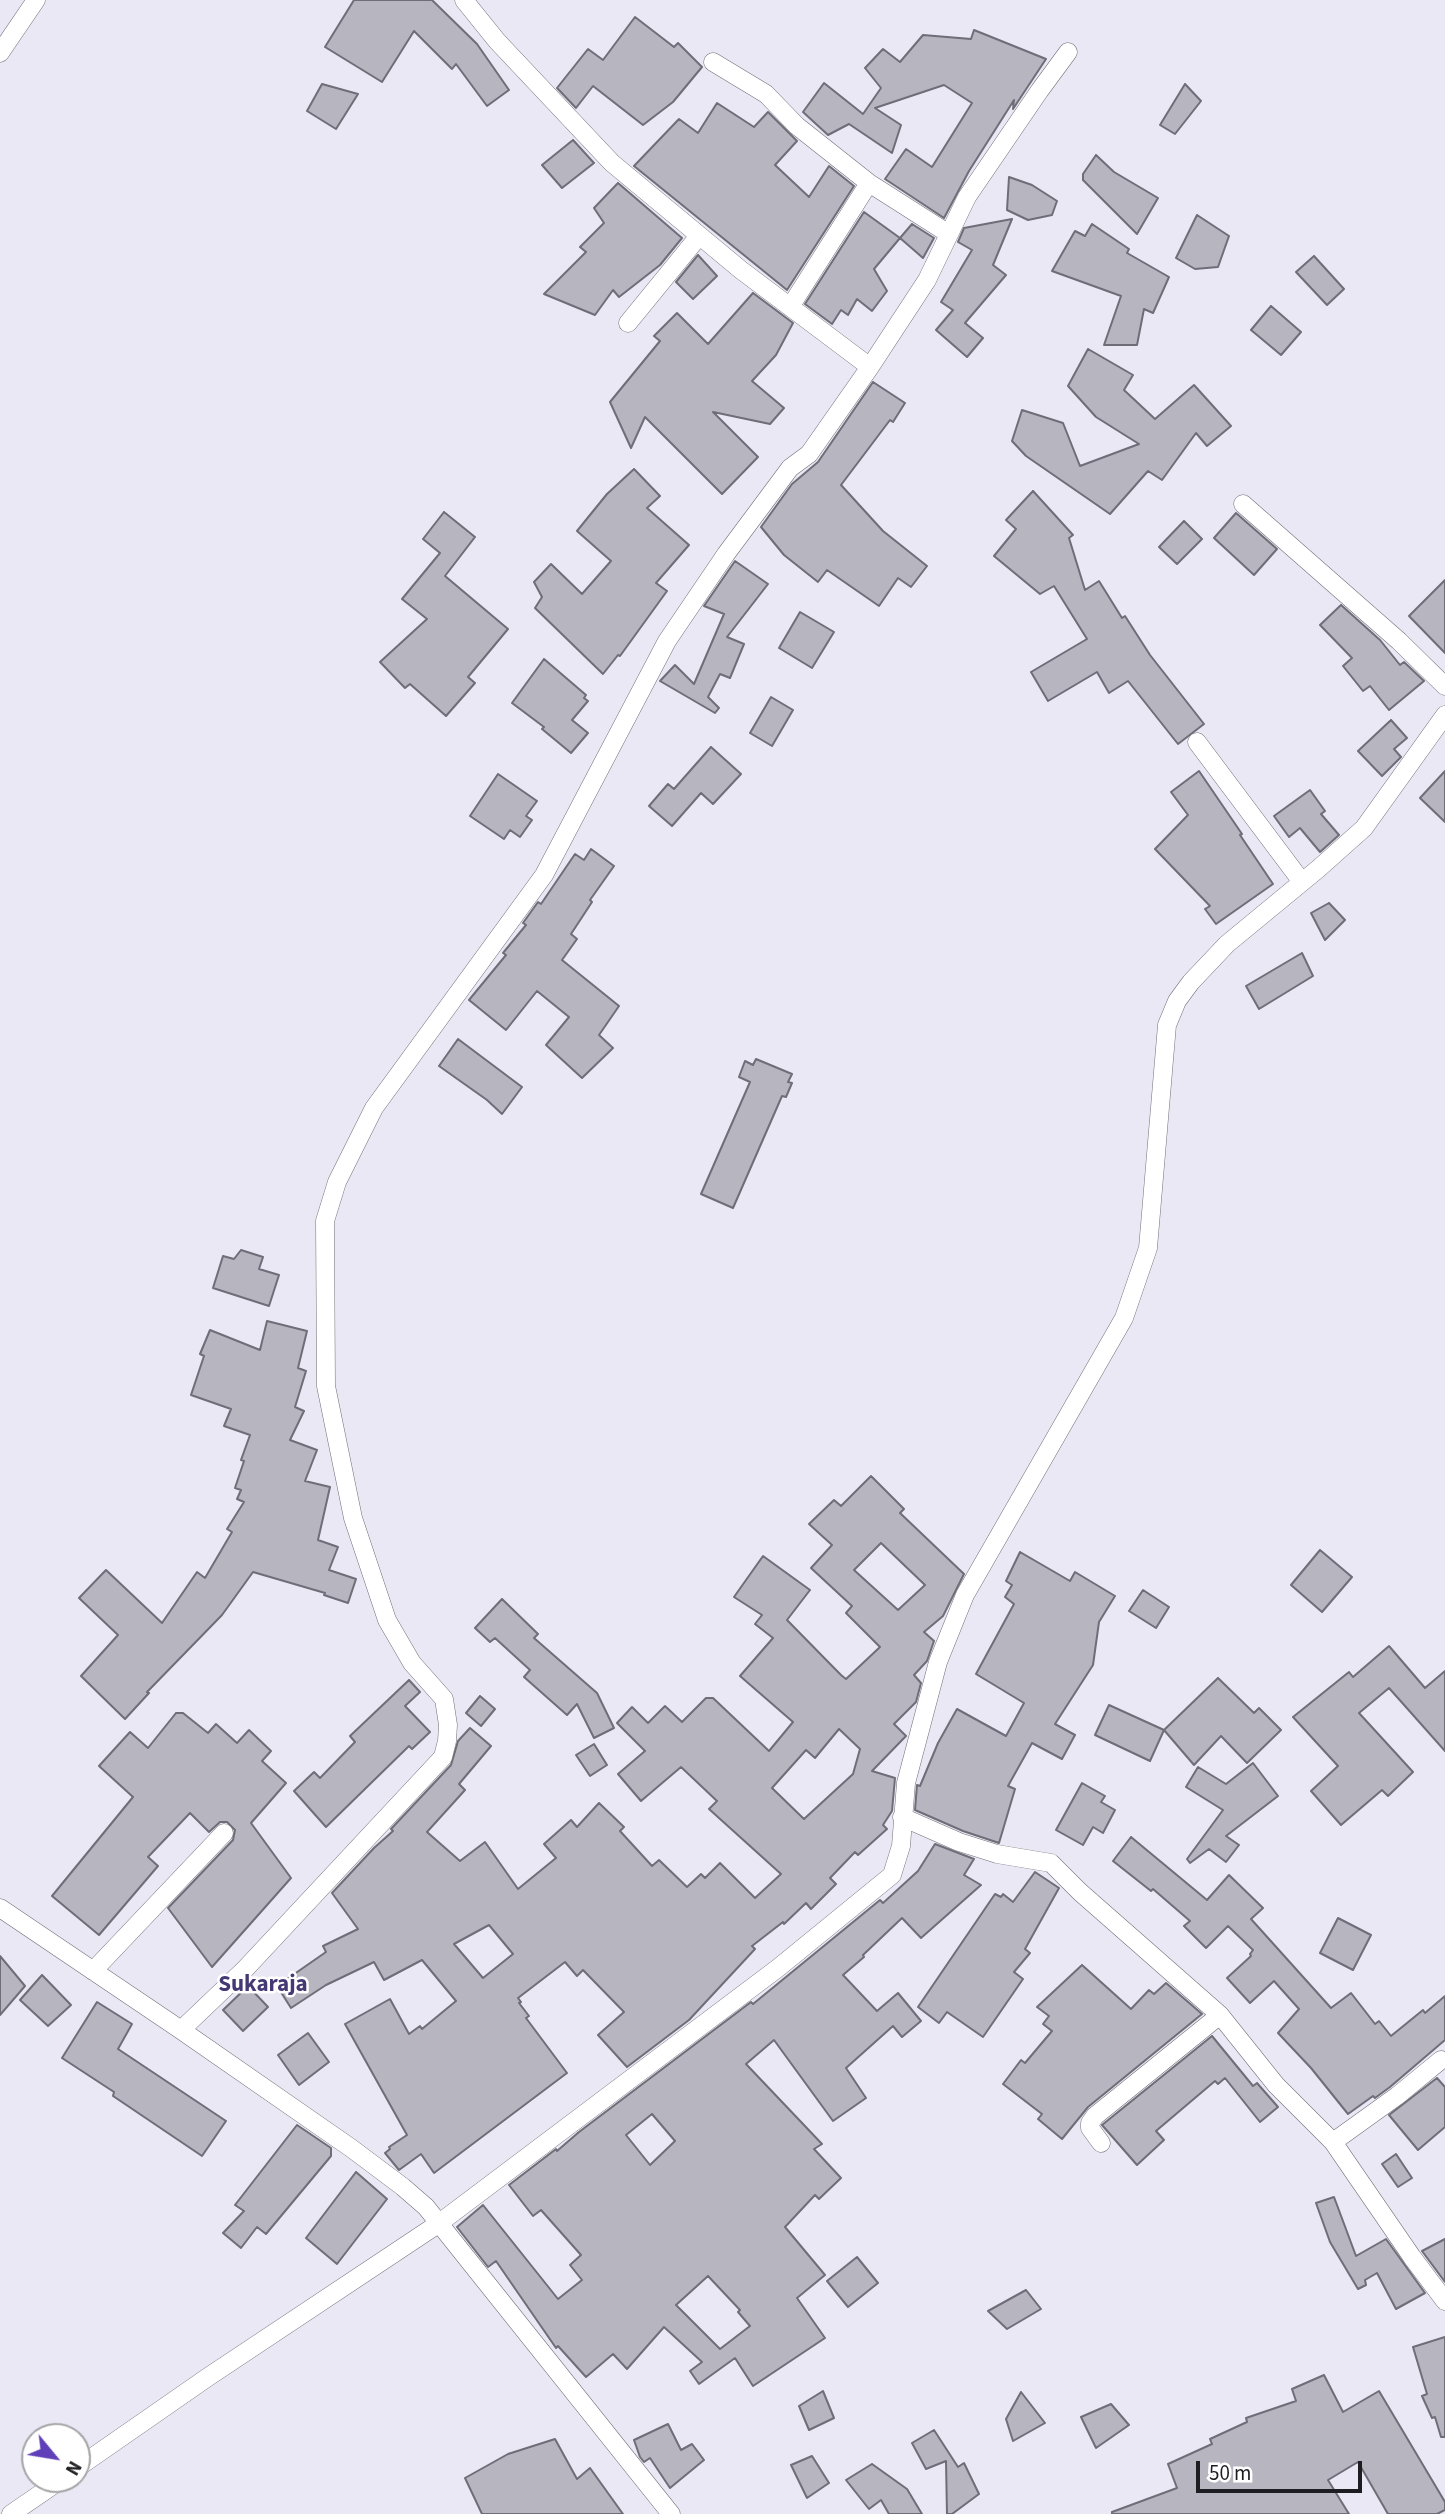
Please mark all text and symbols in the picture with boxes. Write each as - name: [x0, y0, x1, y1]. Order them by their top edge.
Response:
- district label: Sukaraja: [218, 1972, 308, 2000]
- north arrow: [21, 2423, 91, 2493]
- scale bar: [1200, 2448, 1366, 2492]
- text: N: [58, 2456, 88, 2480]
- text: 50 m: [1209, 2458, 1251, 2488]

